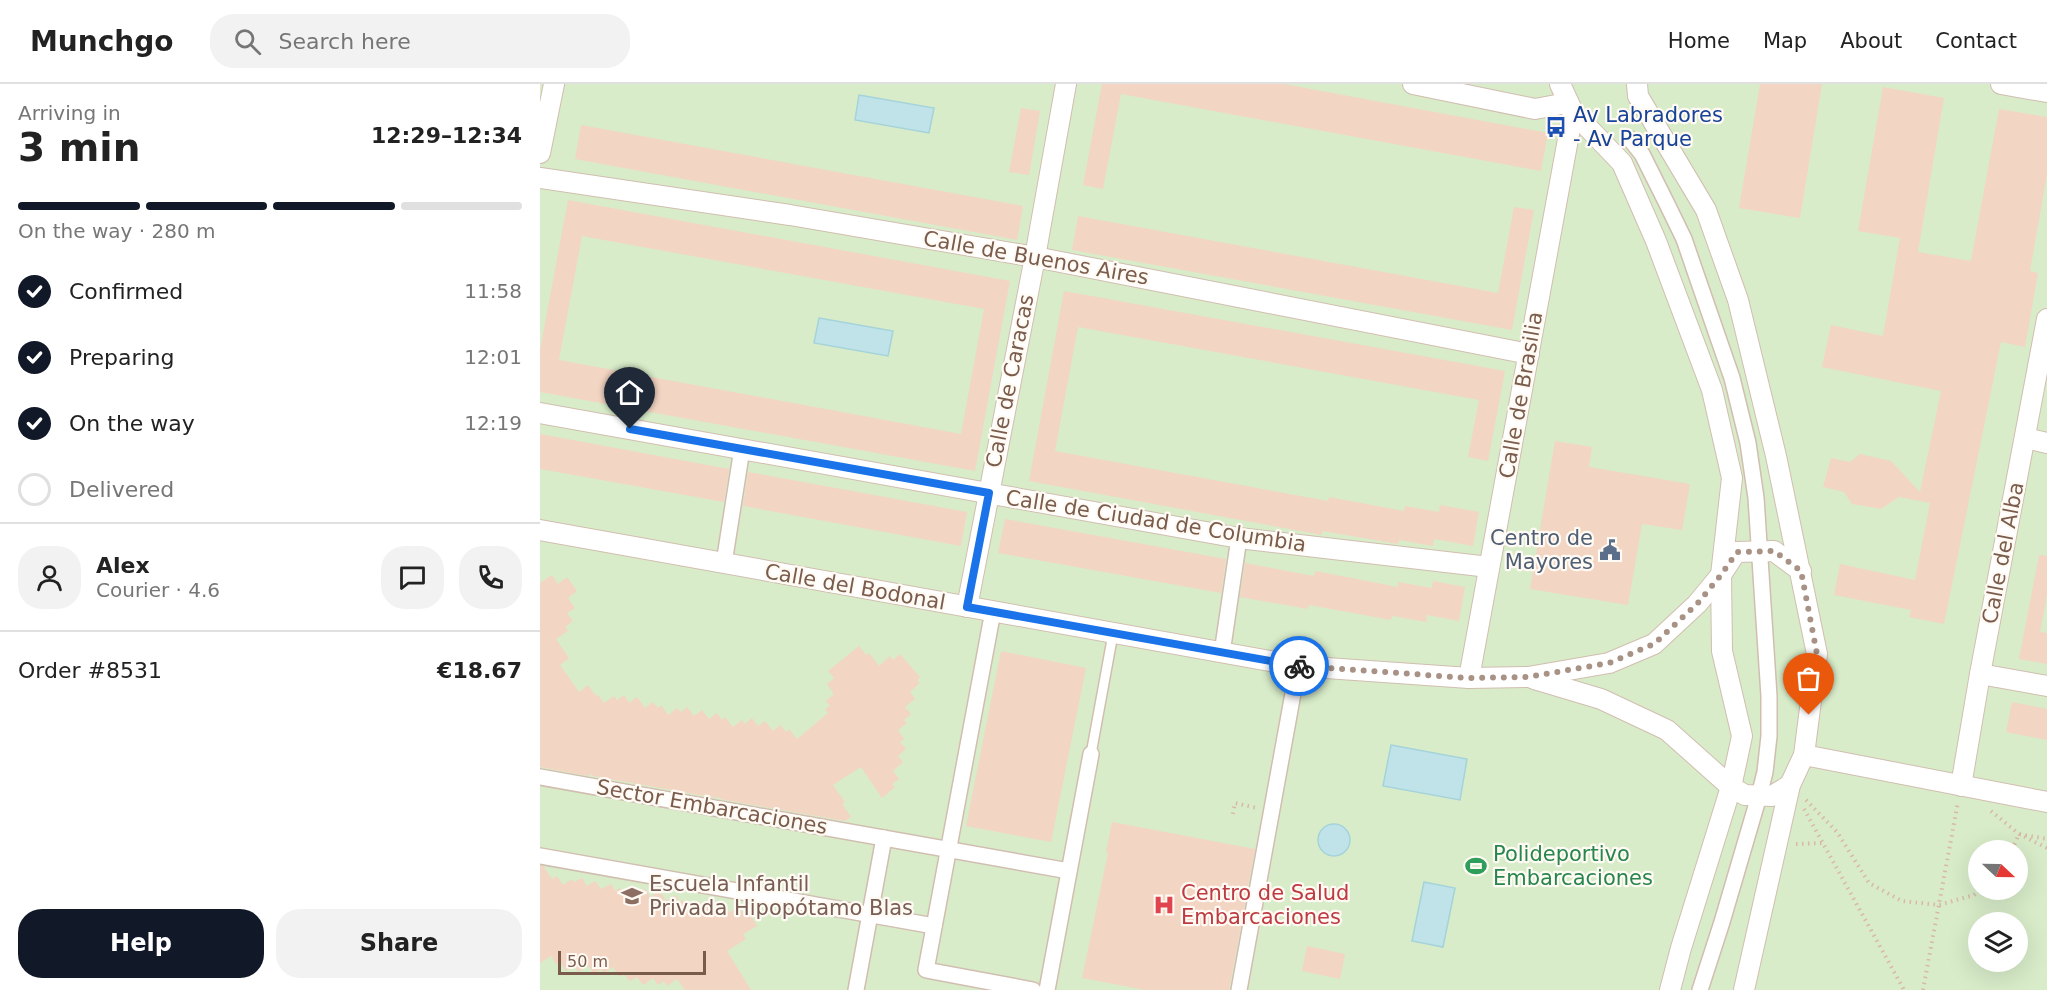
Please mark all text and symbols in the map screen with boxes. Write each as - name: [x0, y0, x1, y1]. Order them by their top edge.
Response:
- search box: [210, 14, 630, 68]
- text: Munchgo: [30, 25, 174, 58]
- icon: search: [231, 25, 264, 58]
- text: Search here: [279, 29, 411, 54]
- text: Home: [1668, 29, 1730, 53]
- text: Map: [1763, 29, 1807, 53]
- text: About: [1840, 29, 1902, 53]
- text: Contact: [1935, 29, 2017, 53]
- text: Arriving in: [18, 101, 121, 125]
- place label: Av Labradores - Av Parque: [1573, 103, 1723, 151]
- bus stop icon: Av Labradores - Av Parque: [1544, 115, 1568, 139]
- text: 12:29–12:34: [371, 123, 522, 148]
- text: 3 min: [18, 125, 140, 170]
- text: On the way · 280 m: [18, 219, 216, 243]
- street label: Calle de Buenos Aires: [921, 226, 1151, 290]
- icon: check: [18, 275, 51, 308]
- text: Confirmed: [69, 279, 183, 304]
- text: 11:58: [464, 279, 522, 303]
- street label: Calle de Caracas: [981, 292, 1039, 470]
- street label: Calle de Brasilia: [1495, 310, 1547, 480]
- icon: check: [18, 341, 51, 374]
- text: Preparing: [69, 345, 175, 370]
- text: 12:01: [464, 345, 522, 369]
- pin: [604, 367, 655, 429]
- icon: home: [613, 376, 646, 409]
- icon: check: [18, 407, 51, 440]
- text: On the way: [69, 411, 195, 436]
- text: 12:19: [464, 411, 522, 435]
- text: Delivered: [69, 477, 174, 502]
- street label: Calle del Alba: [1977, 480, 2029, 626]
- street label: Calle de Ciudad de Columbia: [1004, 485, 1308, 557]
- place label: Centro de Mayores: [1490, 526, 1593, 574]
- public building icon: Centro de Mayores: [1598, 538, 1622, 562]
- button: person: [18, 546, 81, 609]
- button: chat: [381, 546, 444, 609]
- button: phone: [459, 546, 522, 609]
- text: Alex: [96, 553, 150, 578]
- street label: Calle del Bodonal: [763, 559, 947, 615]
- text: Courier · 4.6: [96, 578, 220, 602]
- courier: [1269, 636, 1329, 696]
- icon: bike: [1283, 650, 1316, 683]
- pin: [1783, 653, 1834, 715]
- text: Order #8531: [18, 658, 162, 683]
- text: €18.67: [437, 658, 522, 683]
- icon: bag: [1792, 662, 1825, 695]
- street label: Sector Embarcaciones: [595, 775, 829, 839]
- north arrow: [1968, 840, 2028, 900]
- map controls: [1968, 840, 2028, 972]
- place label: Polideportivo Embarcaciones: [1493, 842, 1653, 890]
- sports icon: Polideportivo Embarcaciones: [1464, 854, 1488, 878]
- place label: Escuela Infantil Privada Hipopótamo Blas: [649, 872, 913, 920]
- place label: Centro de Salud Embarcaciones: [1181, 881, 1349, 929]
- school or university icon: Escuela Infantil Privada Hipopótamo Blas: [620, 884, 644, 908]
- hospital icon: Centro de Salud Embarcaciones: [1152, 893, 1176, 917]
- button: Help: [18, 909, 264, 978]
- button: Share: [276, 909, 522, 978]
- button: layers: [1968, 912, 2028, 972]
- scale bar: [558, 948, 706, 976]
- text: 50 m: [567, 952, 608, 971]

